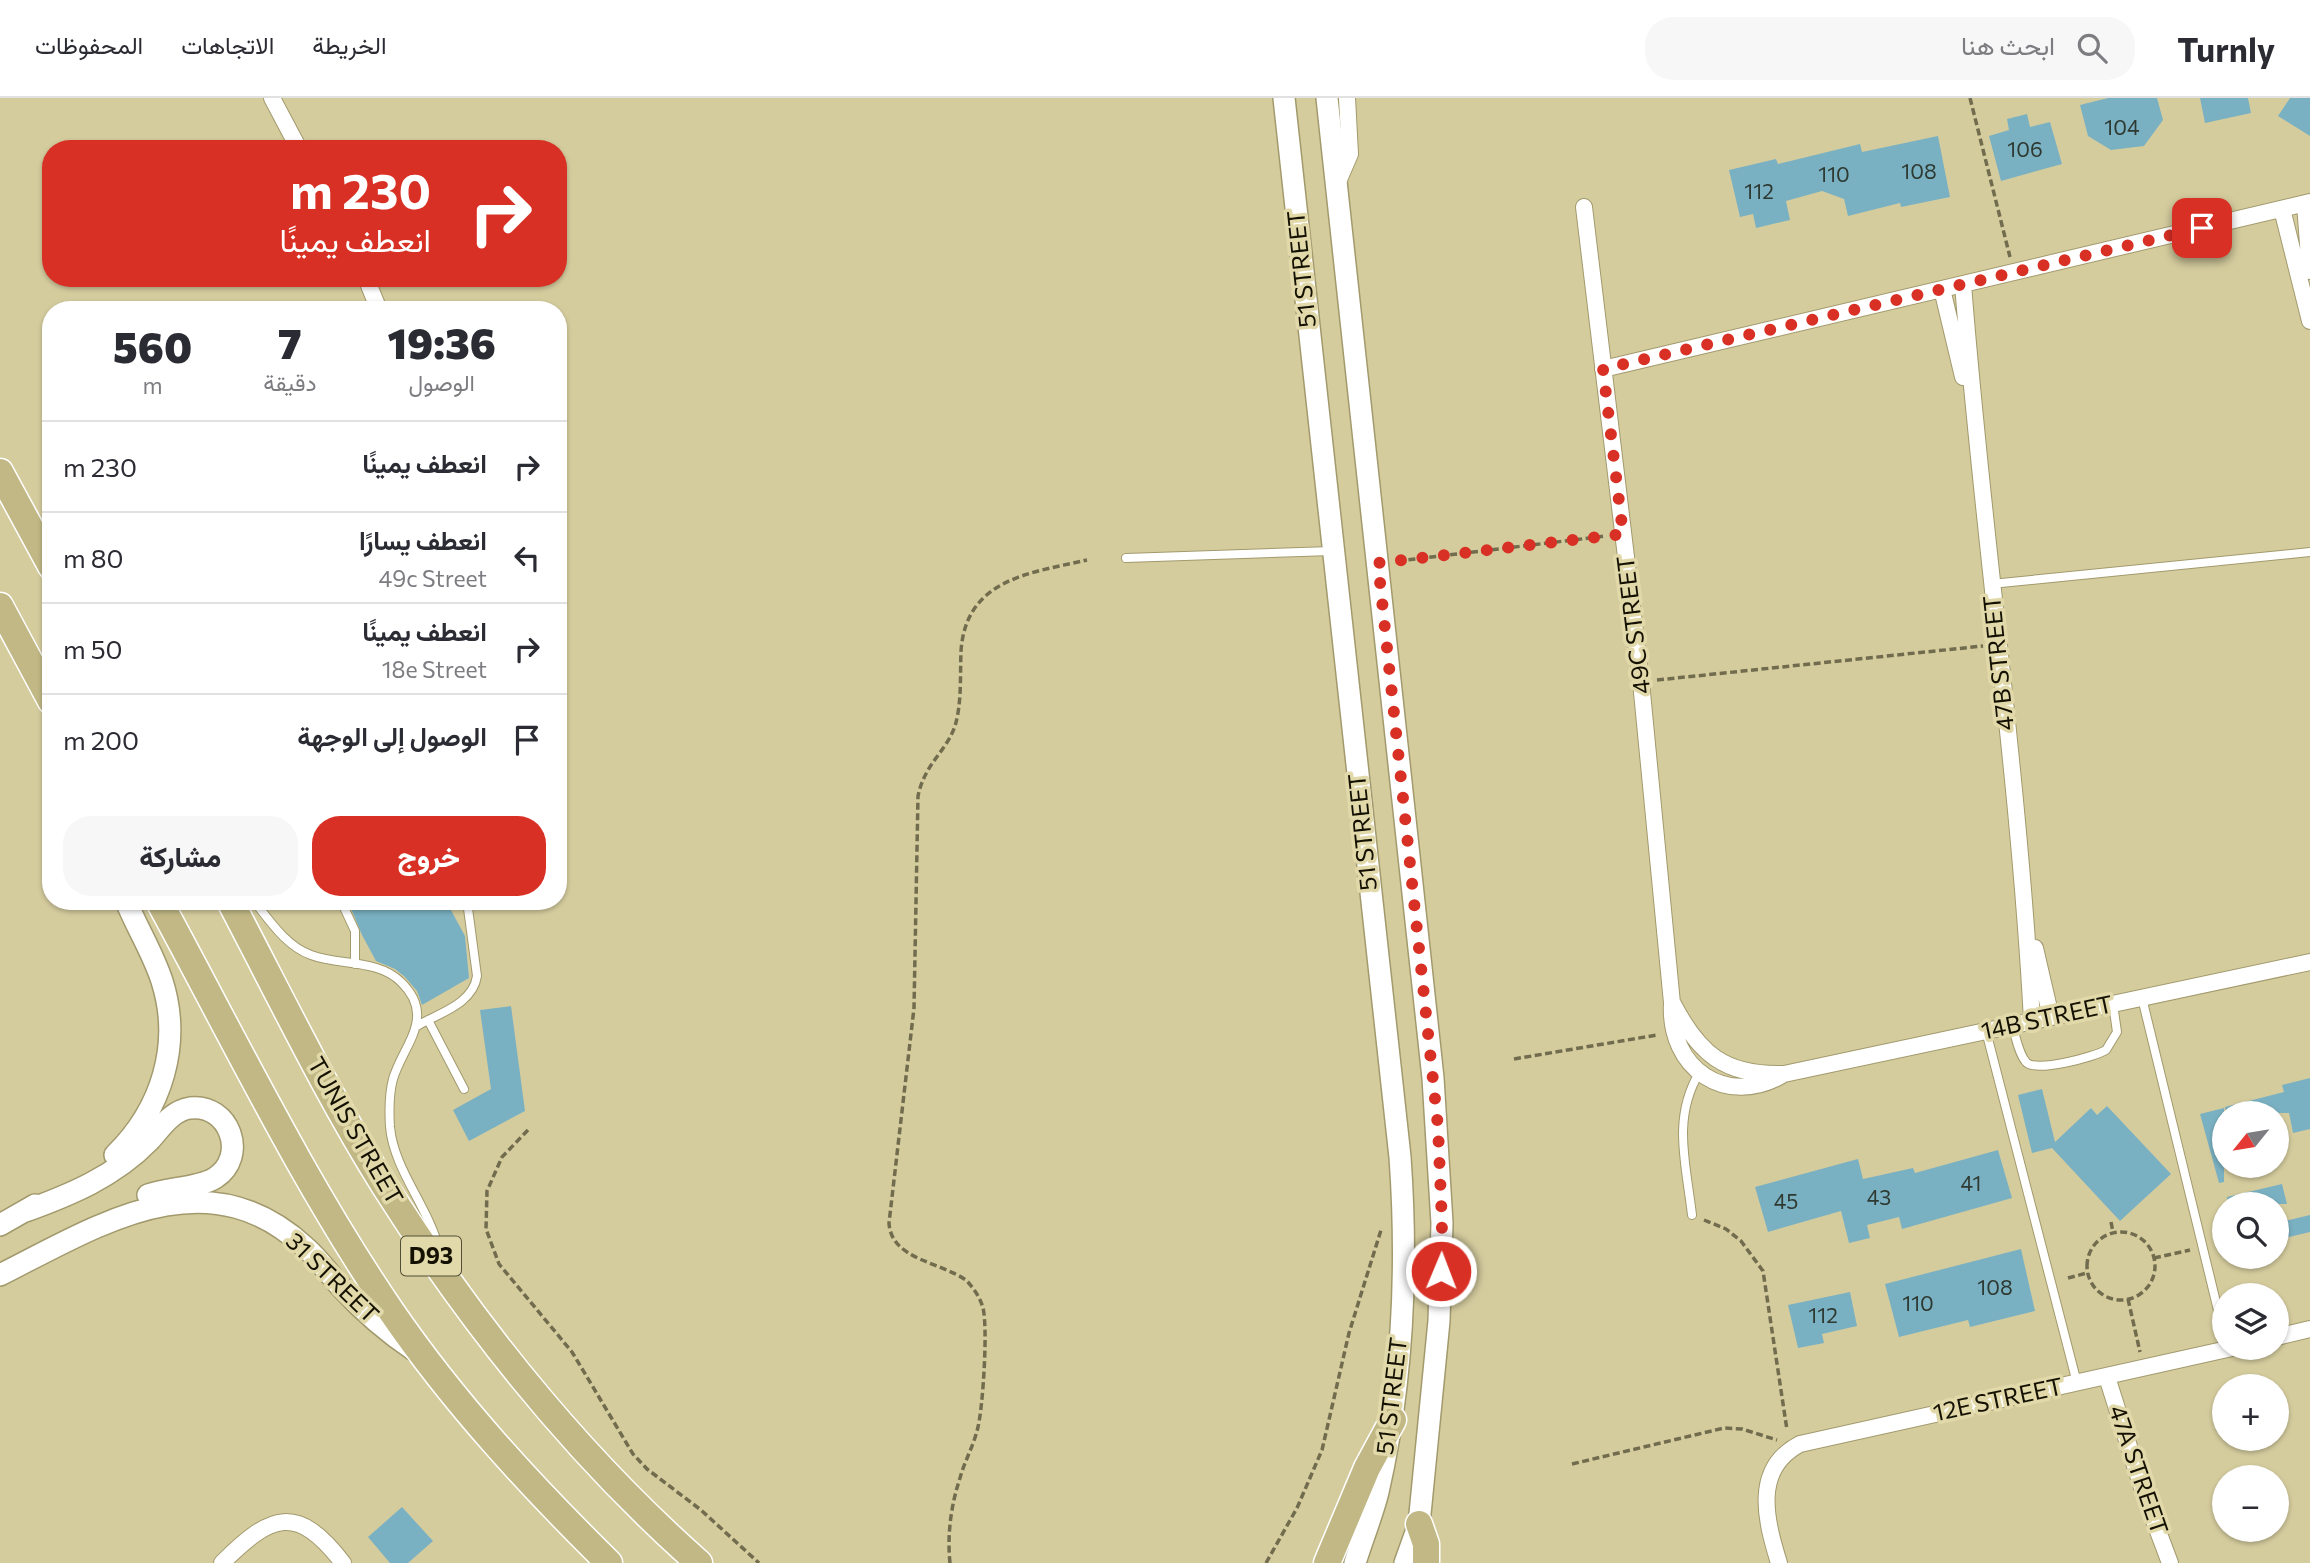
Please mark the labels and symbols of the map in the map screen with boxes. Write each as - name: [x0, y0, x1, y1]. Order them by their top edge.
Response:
- house number: 104: [2104, 114, 2140, 139]
- house number: 106: [2007, 136, 2043, 161]
- house number: 108: [1901, 158, 1937, 183]
- house number: 110: [1818, 161, 1850, 186]
- house number: 112: [1744, 178, 1774, 203]
- pin: [2172, 198, 2232, 258]
- street label: 51 STREET: [1280, 209, 1321, 329]
- street label: 49C STREET: [1610, 554, 1655, 696]
- street label: 47B STREET: [1976, 594, 2019, 732]
- street label: 51 STREET: [1341, 772, 1382, 892]
- street label: 14B STREET: [1978, 988, 2115, 1045]
- street label: TUNIS STREET: [302, 1051, 410, 1209]
- north arrow: [2212, 1101, 2289, 1178]
- house number: 41: [1961, 1170, 1981, 1195]
- house number: 43: [1867, 1184, 1891, 1209]
- house number: 45: [1774, 1188, 1798, 1213]
- street label: 31 STREET: [281, 1226, 385, 1328]
- position arrow: [1404, 1234, 1478, 1308]
- road number: D93: [401, 1236, 461, 1275]
- house number: 108: [1977, 1274, 2013, 1299]
- house number: 110: [1902, 1290, 1934, 1315]
- house number: 112: [1808, 1302, 1838, 1327]
- street label: 51 STREET: [1369, 1336, 1412, 1456]
- street label: 12E STREET: [1930, 1371, 2065, 1426]
- street label: 47A STREET: [2104, 1401, 2175, 1538]

